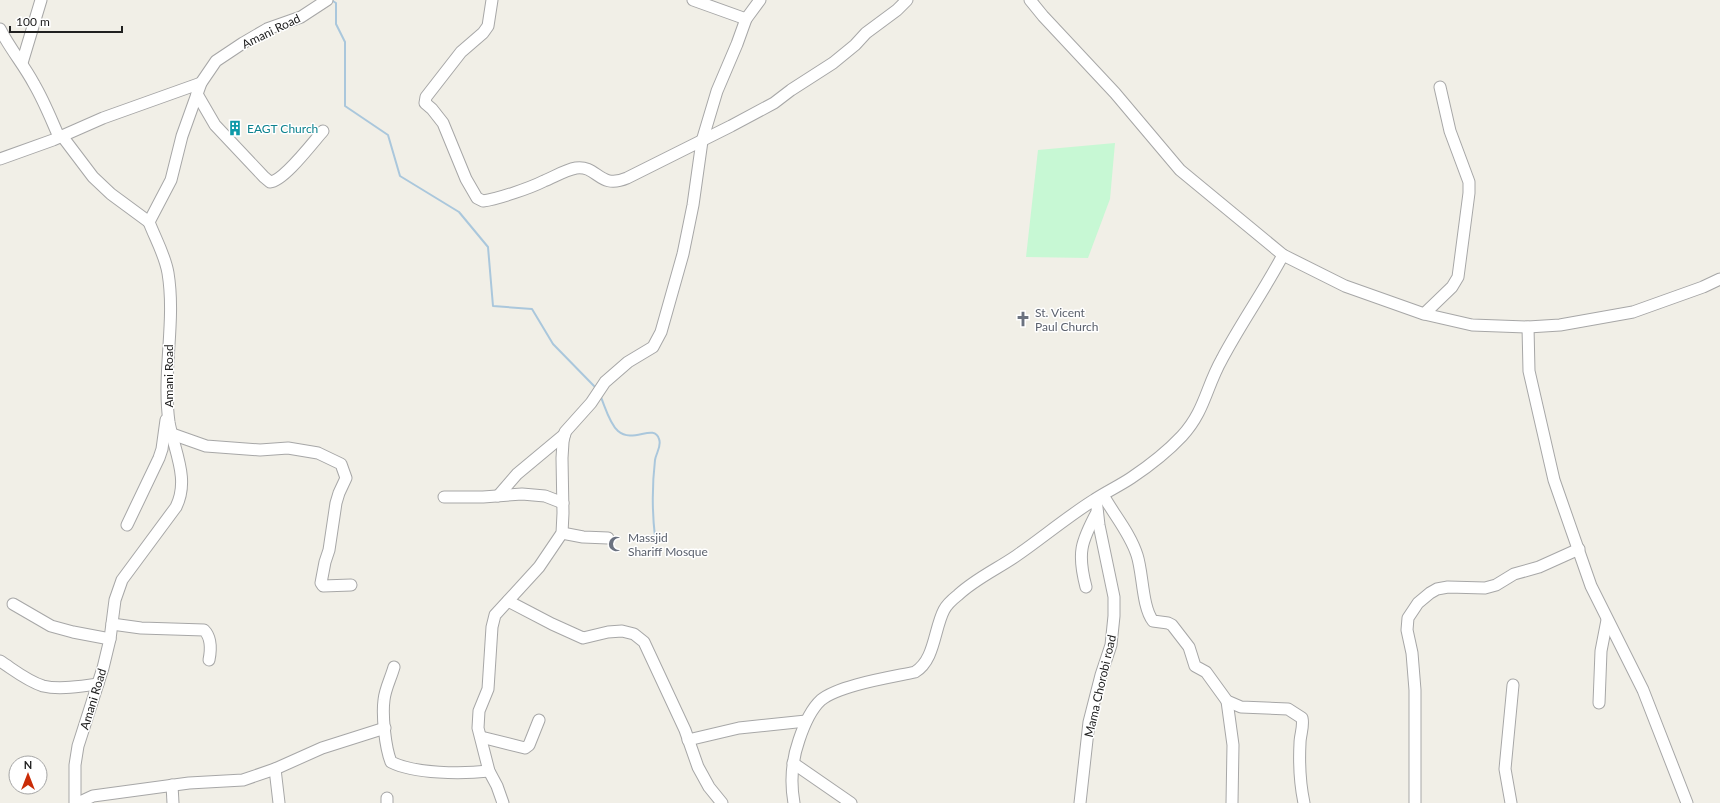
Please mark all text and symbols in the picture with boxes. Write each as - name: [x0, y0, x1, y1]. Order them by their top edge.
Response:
- scale bar: [10, 8, 122, 34]
- street label: Amani Road: [239, 10, 303, 52]
- text: 100 m: [16, 14, 50, 29]
- building icon: EAGT Church: [226, 119, 244, 137]
- place label: EAGT Church: [247, 121, 318, 136]
- place label: St. Vicent Paul Church: [1035, 305, 1099, 334]
- church icon: St. Vicent Paul Church: [1014, 310, 1032, 328]
- street label: Amani Road: [161, 344, 176, 408]
- place label: Massjid Shariff Mosque: [628, 530, 708, 559]
- mosque icon: Massjid Shariff Mosque: [607, 535, 625, 553]
- street label: Mama Chorobi road: [1081, 633, 1119, 739]
- street label: Amani Road: [77, 667, 109, 731]
- north arrow: [8, 755, 48, 795]
- text: N: [24, 758, 32, 771]

